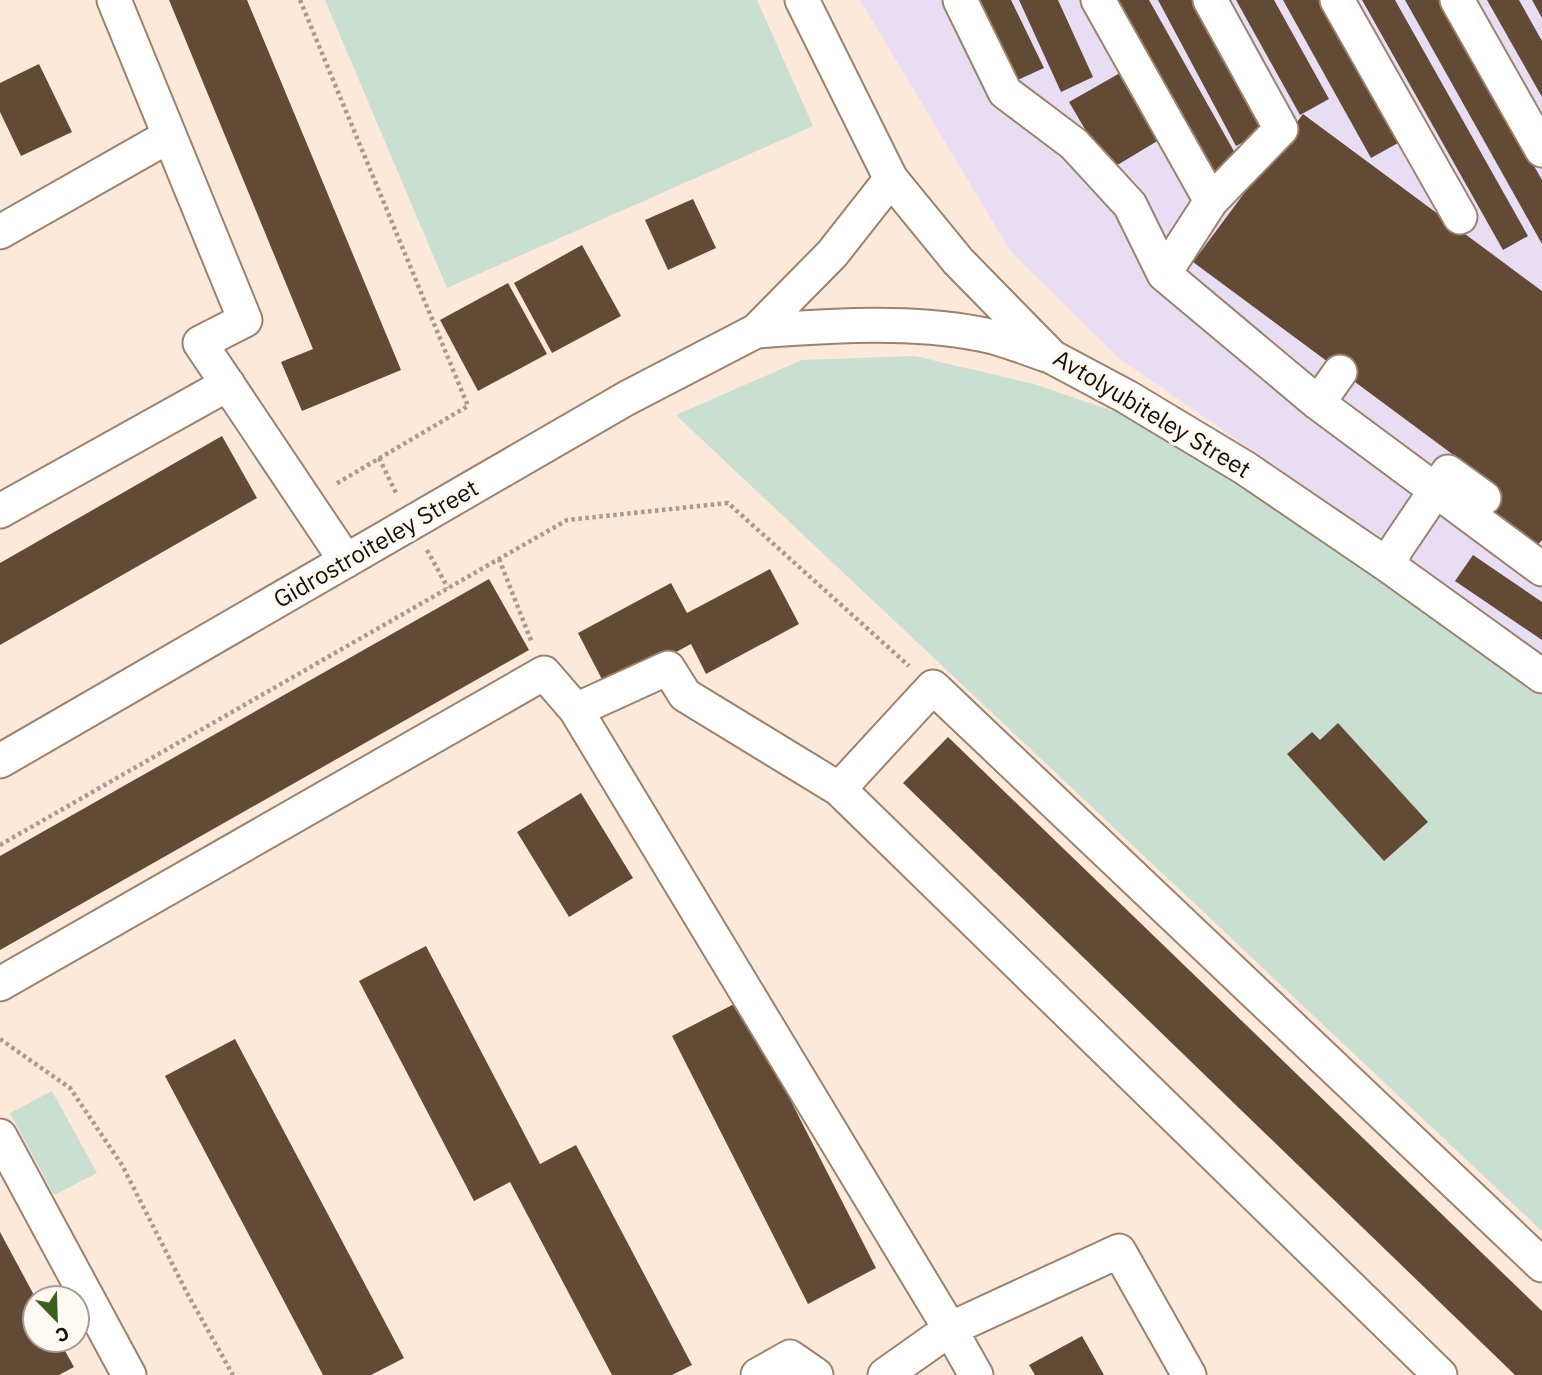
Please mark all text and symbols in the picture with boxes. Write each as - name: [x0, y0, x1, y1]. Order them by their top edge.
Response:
- street label: Avtolyubiteley Street: [1048, 342, 1257, 485]
- street label: Gidrostroiteley Street: [267, 471, 484, 615]
- north arrow: [21, 1284, 91, 1354]
- text: С: [52, 1321, 73, 1348]

